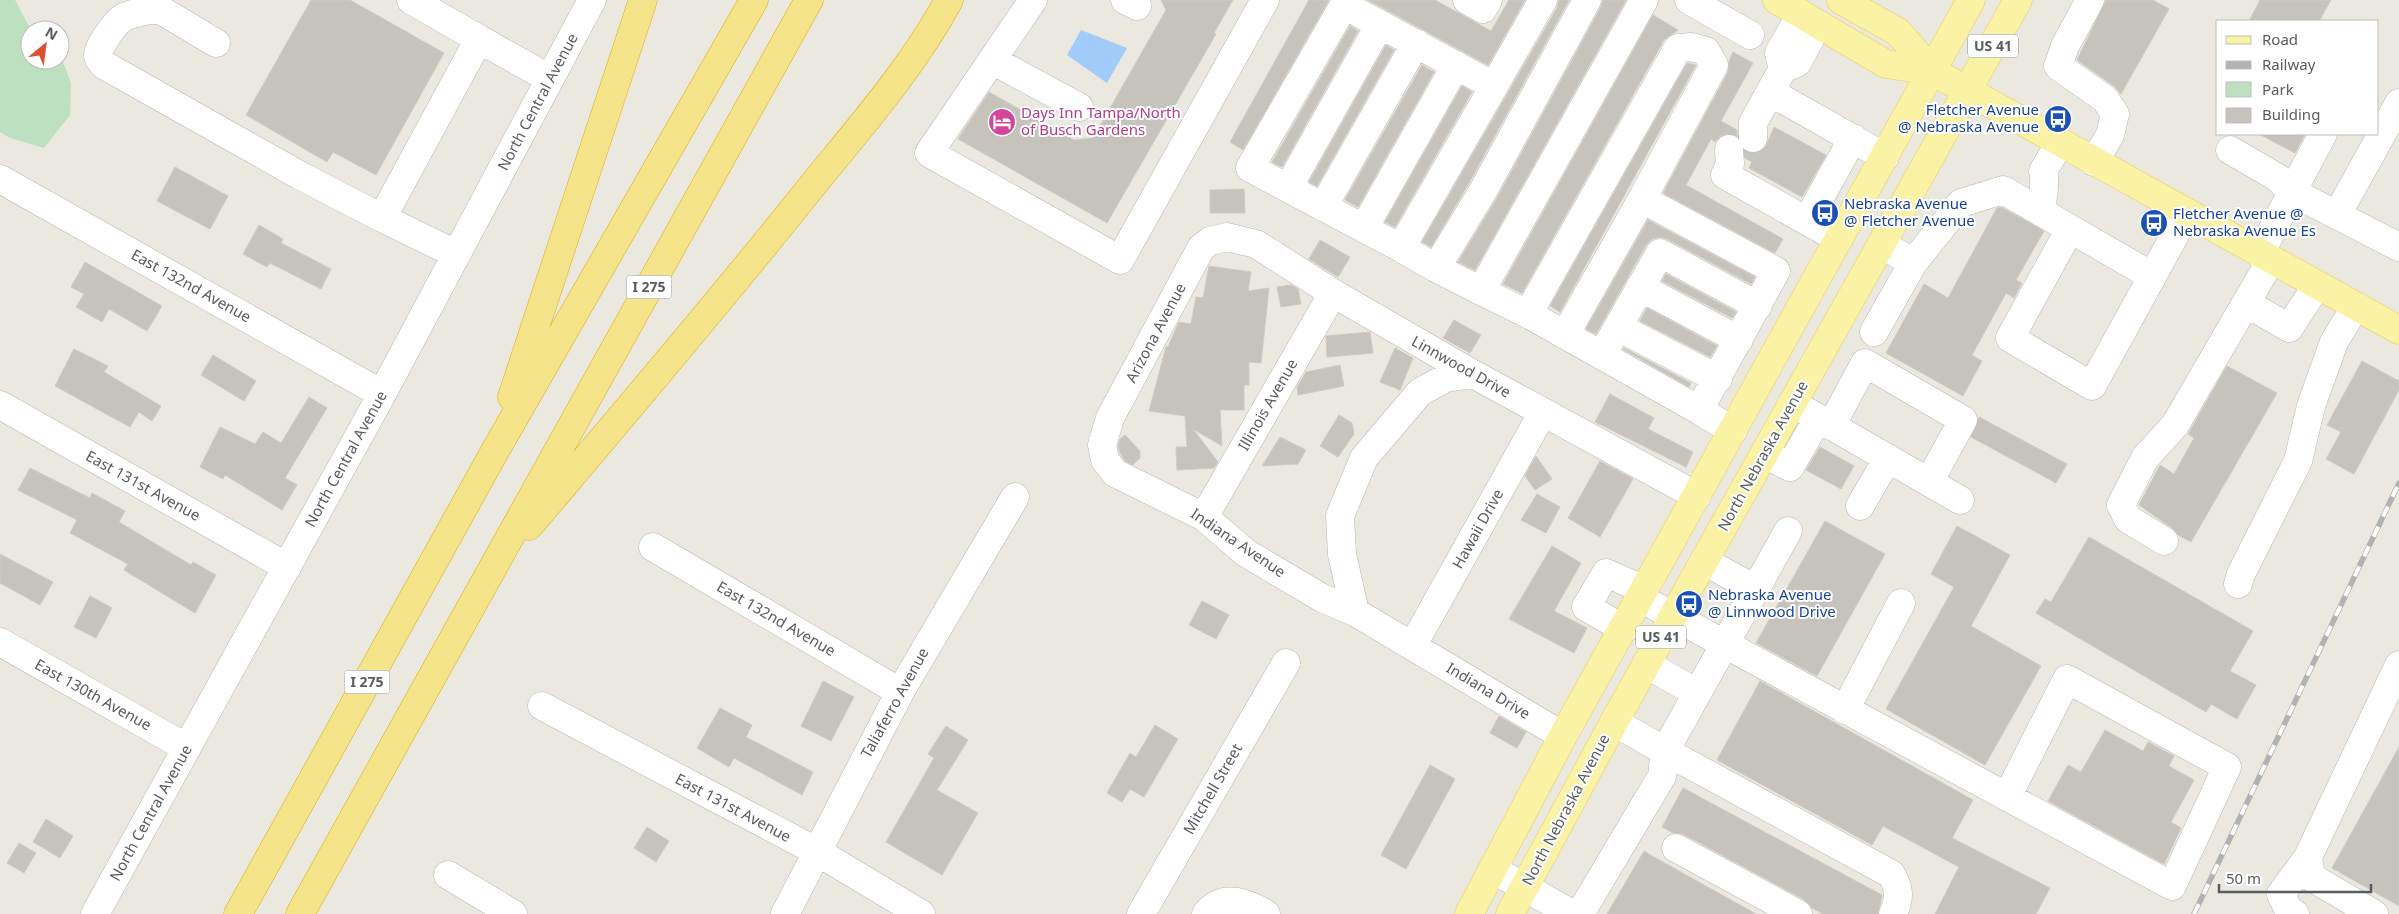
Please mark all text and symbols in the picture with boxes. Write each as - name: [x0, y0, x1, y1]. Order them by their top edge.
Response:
- north arrow: [20, 20, 70, 70]
- legend: [2216, 20, 2379, 135]
- text: N: [42, 22, 61, 44]
- street label: North Central Avenue: [492, 29, 582, 174]
- text: Road: [2262, 29, 2298, 49]
- road number: US 41: [1968, 34, 2018, 58]
- text: Railway: [2262, 54, 2316, 74]
- text: Park: [2262, 79, 2294, 99]
- place label: Fletcher Avenue @ Nebraska Avenue: [1898, 99, 2039, 136]
- place label: Days Inn Tampa/North of Busch Gardens: [1021, 102, 1181, 139]
- bus stop icon: Fletcher Avenue @ Nebraska Avenue: [2043, 104, 2073, 134]
- text: Building: [2262, 104, 2320, 124]
- hotel icon: Days Inn Tampa/North of Busch Gardens: [987, 107, 1017, 137]
- place label: Nebraska Avenue @ Fletcher Avenue: [1844, 193, 1975, 230]
- bus stop icon: Nebraska Avenue @ Fletcher Avenue: [1810, 198, 1840, 228]
- place label: Fletcher Avenue @ Nebraska Avenue Es: [2173, 203, 2316, 240]
- bus stop icon: Fletcher Avenue @ Nebraska Avenue Es: [2139, 208, 2169, 238]
- street label: East 132nd Avenue: [128, 244, 255, 326]
- road number: I 275: [626, 276, 672, 298]
- street label: Arizona Avenue: [1120, 279, 1190, 386]
- street label: Linnwood Drive: [1408, 331, 1515, 402]
- street label: Illinois Avenue: [1233, 355, 1301, 454]
- street label: North Nebraska Avenue: [1712, 377, 1812, 534]
- street label: North Central Avenue: [299, 387, 391, 530]
- street label: East 131st Avenue: [83, 445, 204, 525]
- street label: Hawaii Drive: [1447, 485, 1507, 572]
- street label: Indiana Avenue: [1187, 503, 1290, 581]
- street label: East 132nd Avenue: [713, 576, 840, 660]
- place label: Nebraska Avenue @ Linnwood Drive: [1708, 584, 1836, 621]
- bus stop icon: Nebraska Avenue @ Linnwood Drive: [1674, 589, 1704, 619]
- road number: US 41: [1636, 626, 1686, 649]
- street label: Taliaferro Avenue: [856, 644, 933, 761]
- street label: East 130th Avenue: [32, 654, 155, 734]
- street label: Indiana Drive: [1443, 657, 1534, 723]
- road number: I 275: [344, 670, 390, 694]
- street label: North Nebraska Avenue: [1517, 730, 1614, 889]
- street label: Mitchell Street: [1178, 739, 1246, 837]
- street label: North Central Avenue: [104, 741, 196, 884]
- street label: East 131st Avenue: [672, 768, 795, 846]
- scale bar: [2219, 862, 2372, 894]
- text: 50 m: [2226, 868, 2261, 888]

